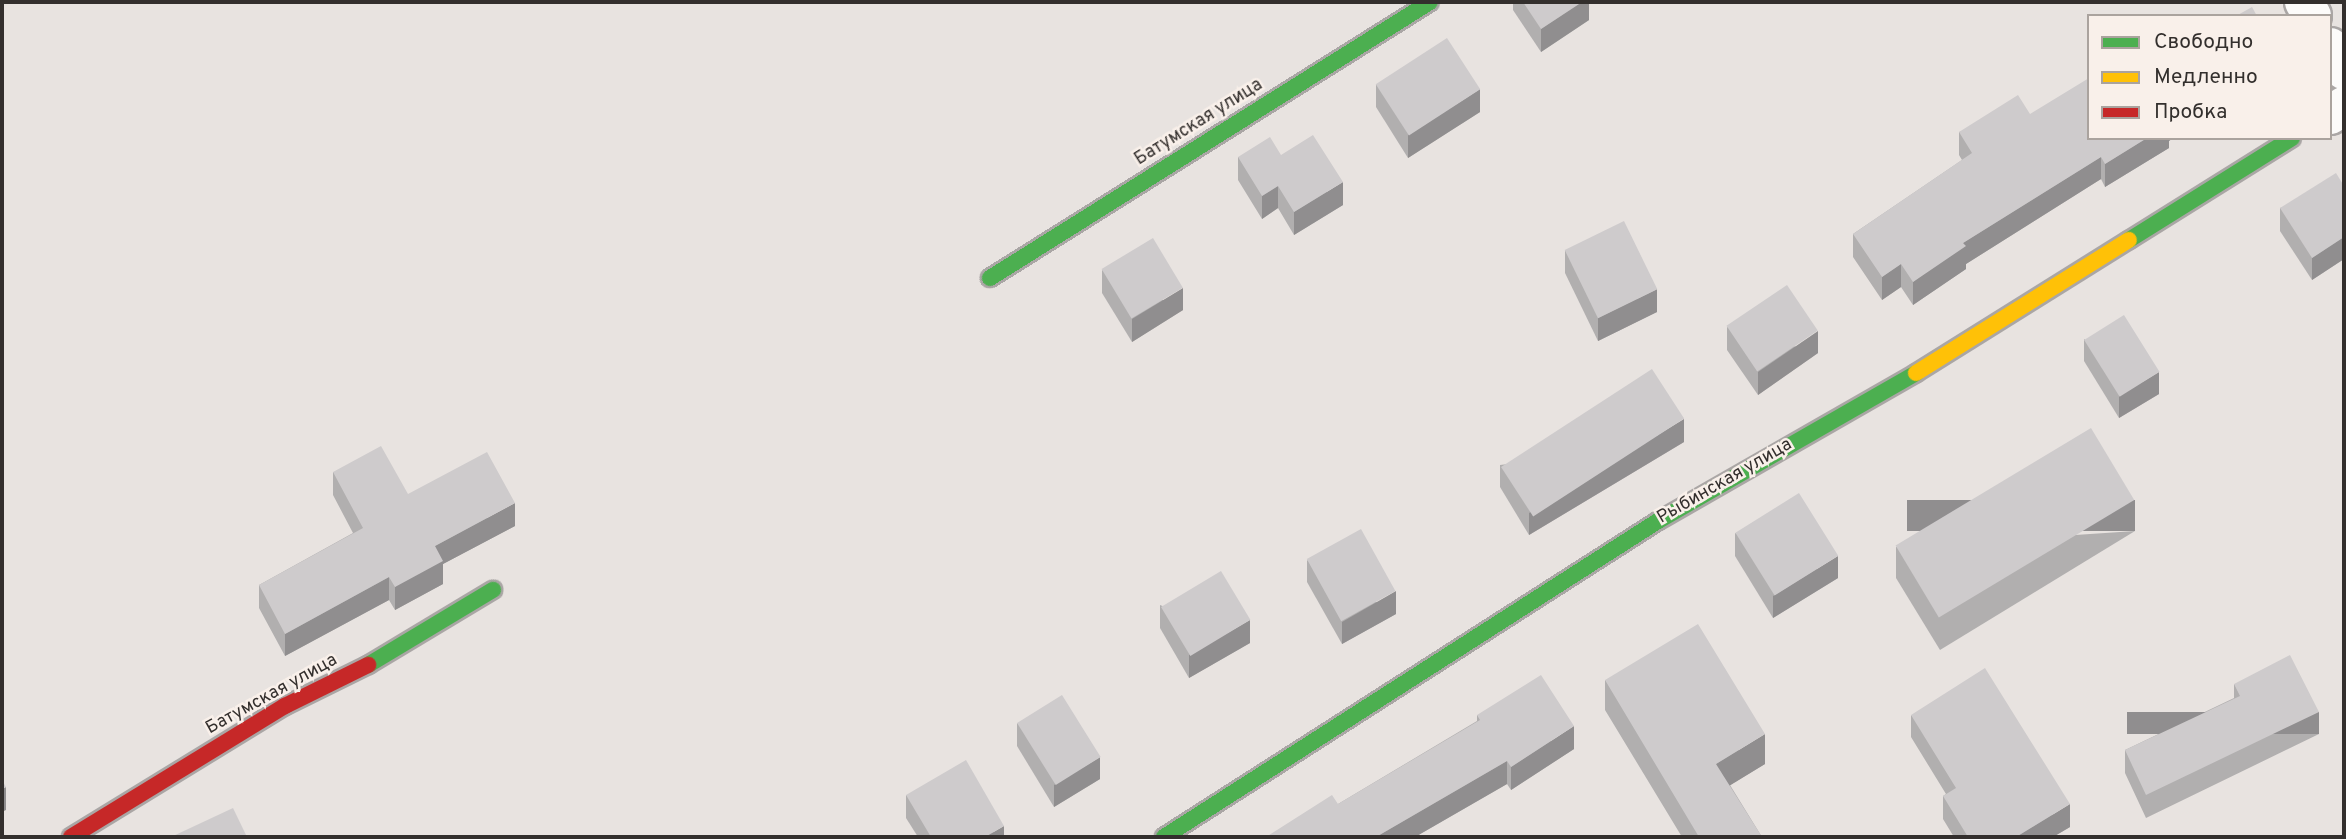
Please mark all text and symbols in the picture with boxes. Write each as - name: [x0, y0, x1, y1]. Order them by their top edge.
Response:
- legend: [2087, 14, 2332, 140]
- text: Свободно: [2154, 29, 2253, 56]
- text: Медленно: [2154, 64, 2258, 91]
- street label: Батумская улица: [1131, 75, 1267, 171]
- text: Пробка: [2154, 99, 2227, 126]
- street label: Рыбинская улица: [1654, 435, 1796, 529]
- street label: Батумская улица: [203, 650, 341, 740]

